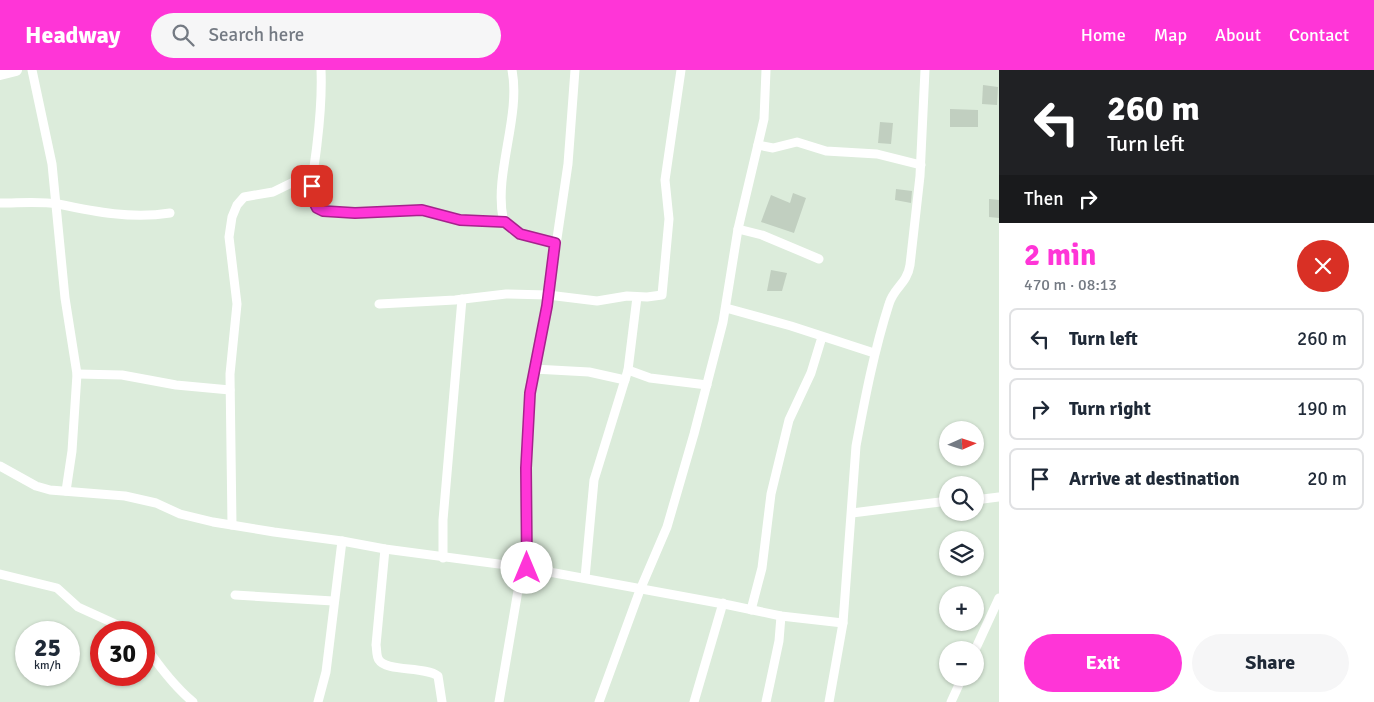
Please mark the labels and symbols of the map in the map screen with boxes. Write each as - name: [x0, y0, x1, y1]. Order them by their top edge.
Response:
- pin: [291, 165, 333, 207]
- north arrow: [939, 421, 984, 466]
- position arrow: [500, 541, 552, 593]
- speed limit sign: 30: [90, 621, 155, 686]

